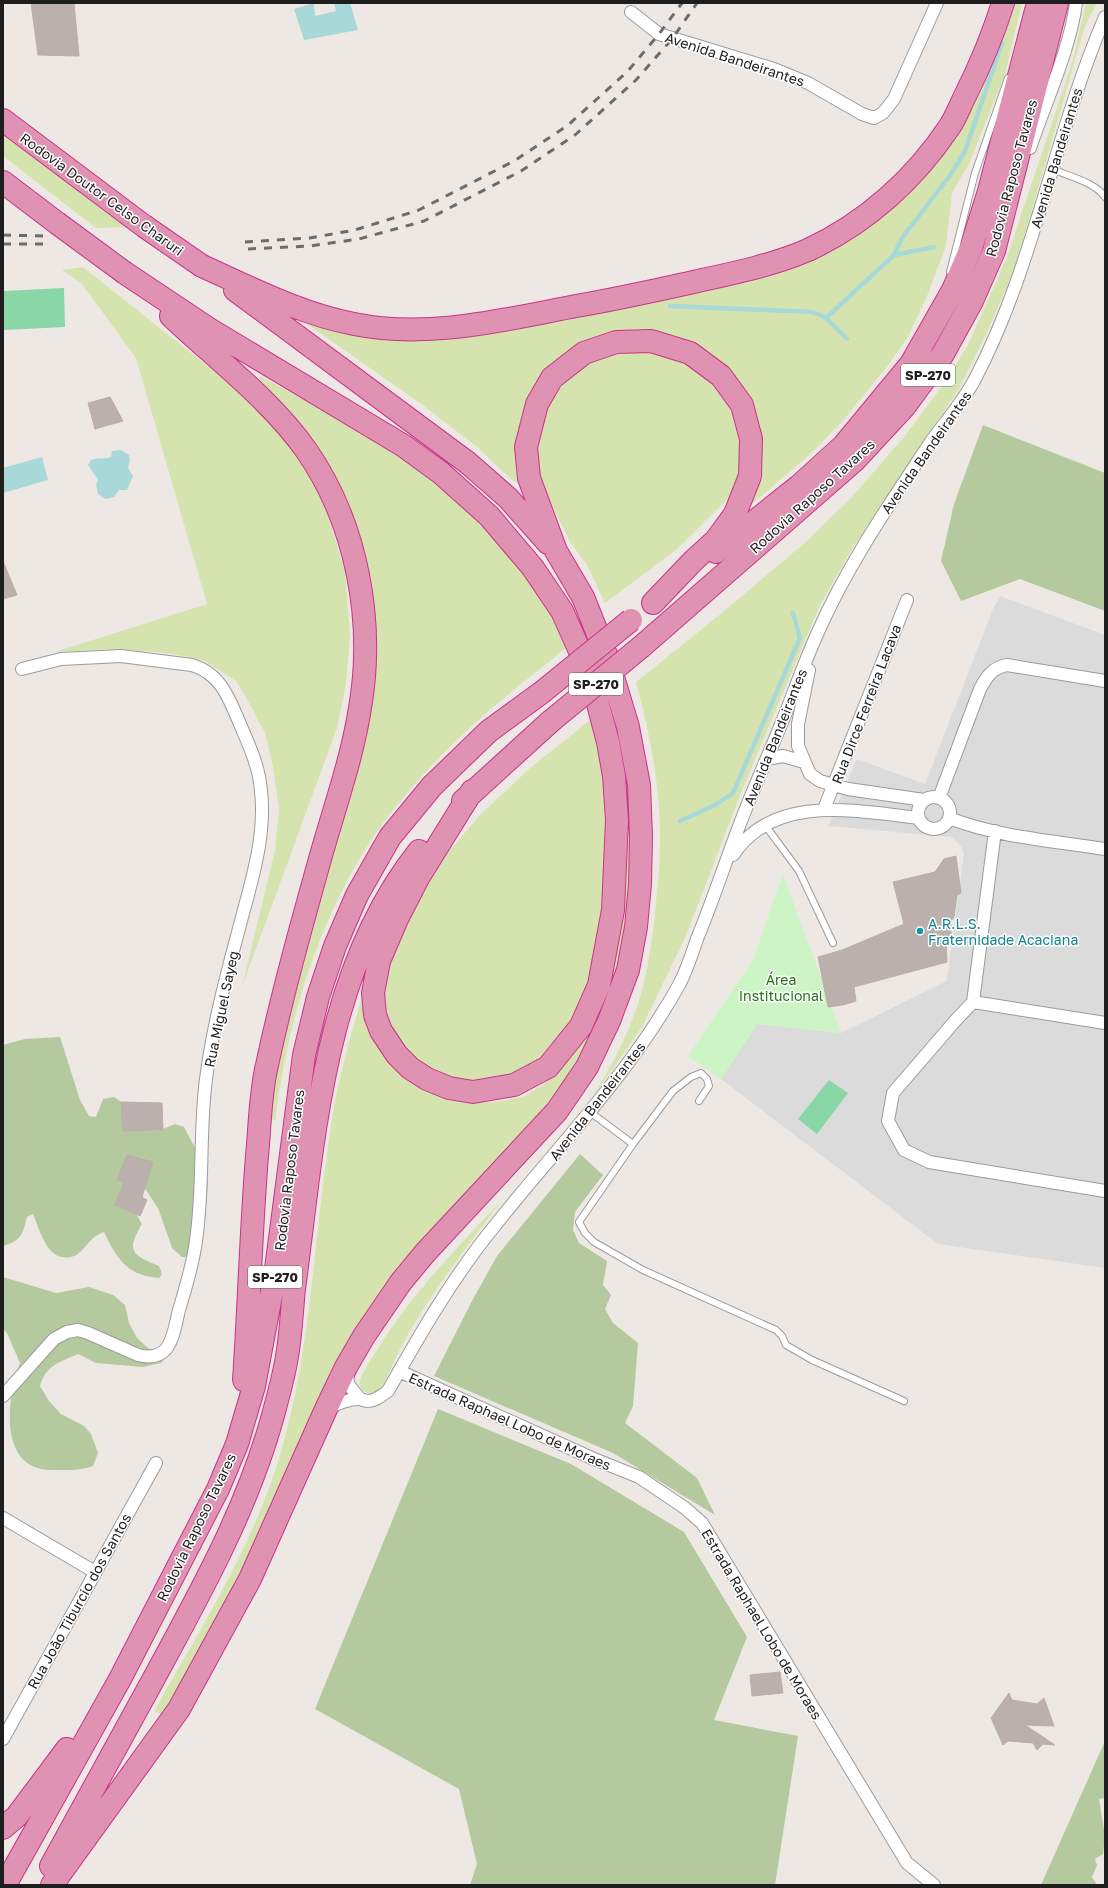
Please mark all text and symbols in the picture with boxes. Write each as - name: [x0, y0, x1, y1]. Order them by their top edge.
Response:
- street label: Avenida Bandeirantes: [663, 28, 807, 90]
- street label: Avenida Bandeirantes: [1027, 86, 1085, 230]
- street label: Rodovia Raposo Tavares: [982, 97, 1040, 259]
- street label: Rodovia Doutor Celso Charuri: [17, 129, 187, 259]
- road number: SP-270: [901, 364, 955, 386]
- street label: Avenida Bandeirantes: [877, 387, 975, 517]
- street label: Rodovia Raposo Tavares: [746, 435, 878, 557]
- street label: Rua Dirce Ferreira Lacava: [828, 622, 904, 786]
- street label: Avenida Bandeirantes: [740, 666, 810, 808]
- road number: SP-270: [569, 673, 623, 695]
- place label: A.R.L.S. Fraternidade Acaciana: [928, 915, 1078, 948]
- marker: A.R.L.S. Fraternidade Acaciana: [915, 926, 925, 936]
- street label: Rua Miguel Sayeg: [200, 949, 242, 1069]
- park label: Área Institucional: [739, 971, 823, 1004]
- street label: Avenida Bandeirantes: [545, 1038, 649, 1164]
- street label: Rodovia Raposo Tavares: [271, 1088, 307, 1252]
- road number: SP-270: [248, 1266, 302, 1288]
- street label: Estrada Raphael Lobo de Moraes: [406, 1369, 614, 1473]
- street label: Rodovia Raposo Tavares: [153, 1450, 239, 1604]
- street label: Rua João Tiburcio dos Santos: [24, 1510, 134, 1692]
- street label: Estrada Raphael Lobo de Moraes: [698, 1526, 826, 1722]

